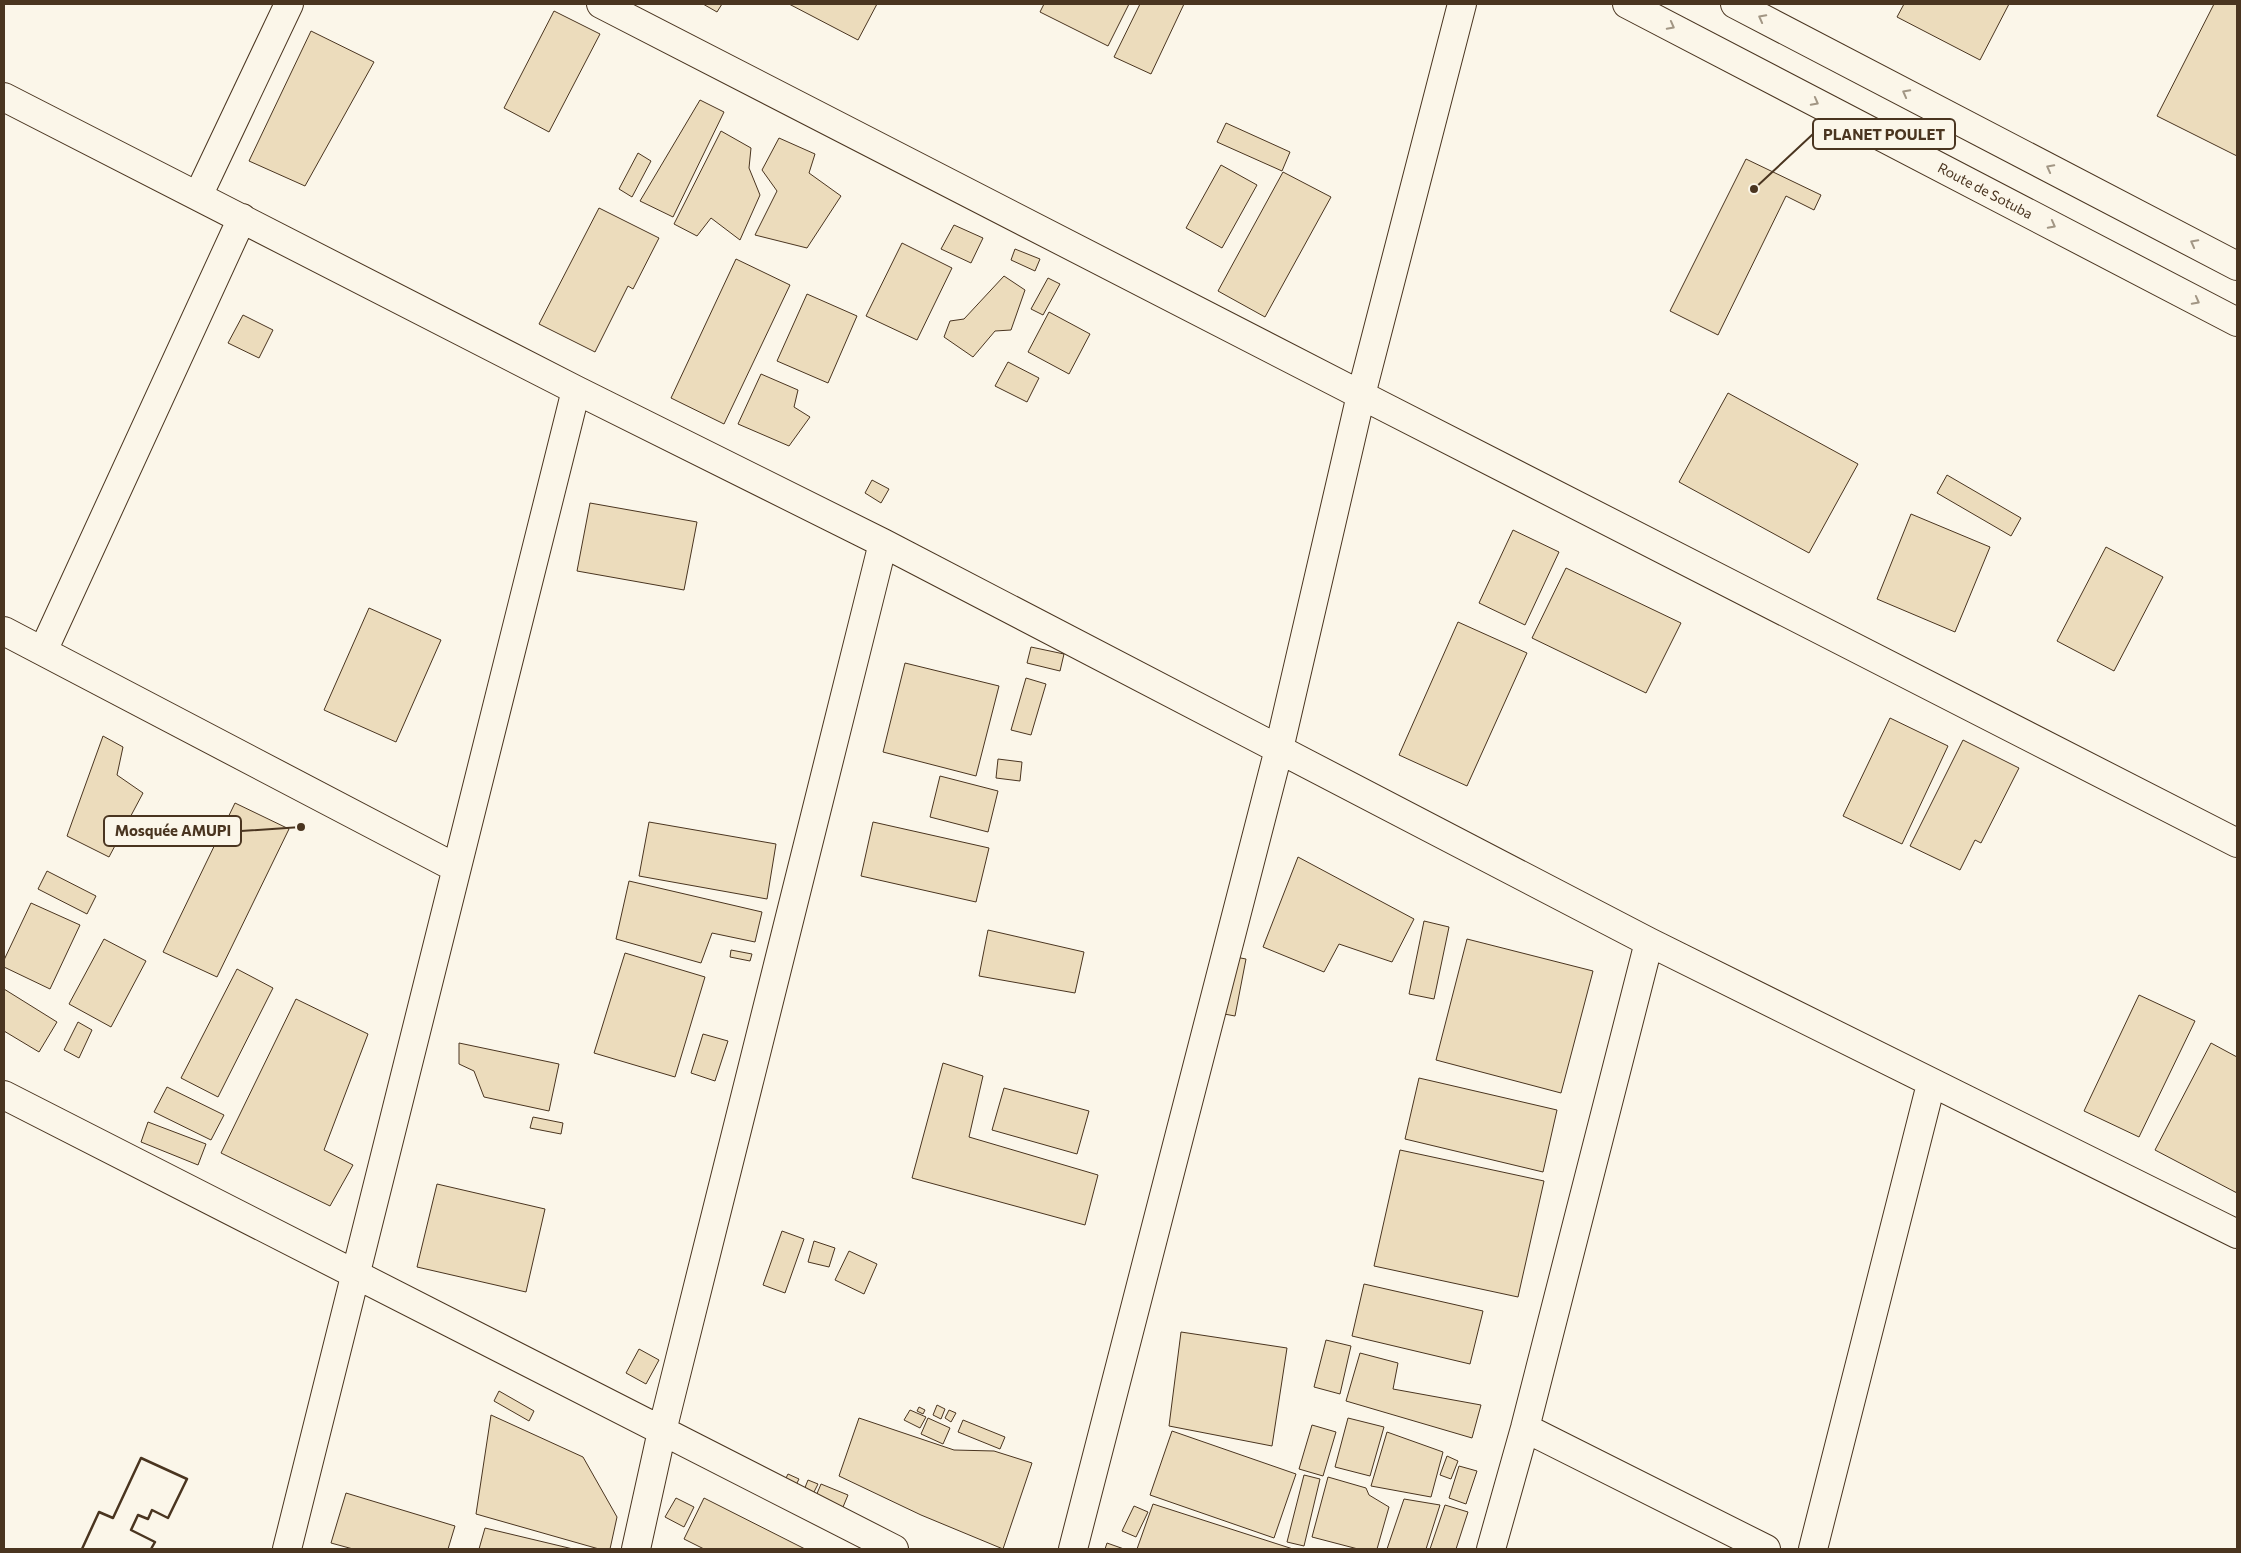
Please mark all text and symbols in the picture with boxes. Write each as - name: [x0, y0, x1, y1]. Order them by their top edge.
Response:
- one-way arrow: [1758, 14, 1767, 24]
- one-way arrow: [1665, 20, 1674, 30]
- one-way arrow: [1902, 89, 1911, 99]
- one-way arrow: [1809, 96, 1818, 106]
- callout: PLANET POULET: [1813, 119, 1955, 149]
- text: PLANET POULET: [1823, 125, 1945, 143]
- street label: Route de Sotuba: [1935, 159, 2036, 222]
- one-way arrow: [2046, 164, 2055, 174]
- one-way arrow: [2047, 219, 2056, 229]
- one-way arrow: [2190, 240, 2199, 250]
- one-way arrow: [2191, 295, 2200, 305]
- callout: Mosquée AMUPI: [104, 816, 241, 846]
- text: Mosquée AMUPI: [115, 821, 231, 839]

